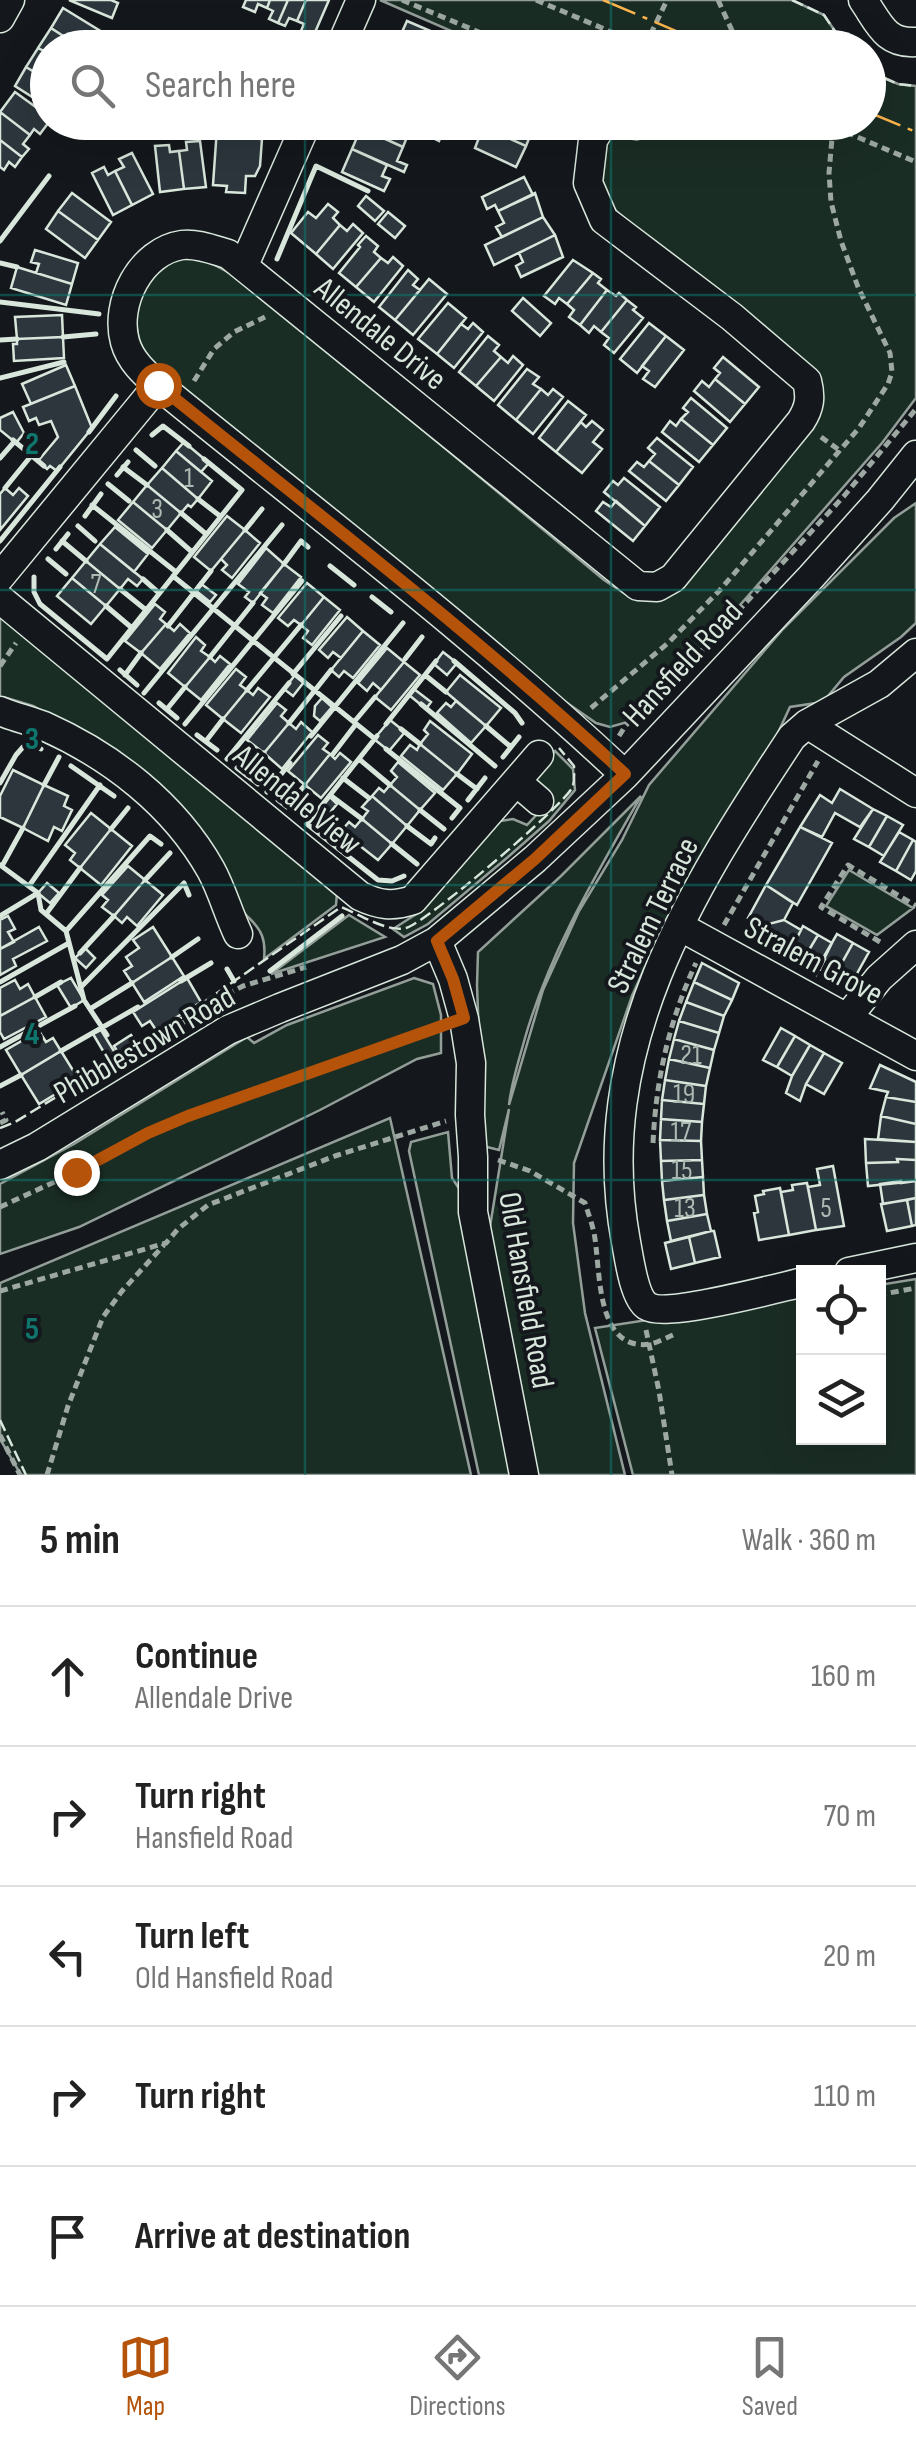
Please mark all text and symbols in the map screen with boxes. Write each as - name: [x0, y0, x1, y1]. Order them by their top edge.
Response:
- search box: [30, 30, 886, 140]
- icon: search: [65, 58, 120, 113]
- text: Search here: [145, 63, 296, 108]
- street label: Allendale Drive: [306, 269, 454, 399]
- route start: [136, 363, 182, 409]
- text: 2: [25, 425, 39, 464]
- house number: 1: [184, 462, 194, 495]
- house number: 3: [151, 493, 163, 526]
- house number: 7: [90, 568, 102, 601]
- street label: Hansfield Road: [615, 593, 751, 735]
- text: 3: [25, 720, 39, 759]
- street label: Allendale View: [224, 736, 369, 864]
- street label: Stralem Terrace: [599, 831, 708, 1000]
- street label: Stralem Grove: [737, 909, 889, 1014]
- street label: Phibblestown Road: [47, 978, 242, 1113]
- text: 4: [25, 1015, 40, 1054]
- house number: 21: [680, 1039, 702, 1072]
- house number: 19: [673, 1078, 695, 1111]
- house number: 17: [671, 1116, 691, 1149]
- route end: [54, 1150, 100, 1196]
- house number: 15: [671, 1154, 693, 1187]
- street label: Old Hansfield Road: [489, 1189, 562, 1391]
- house number: 13: [674, 1192, 696, 1225]
- house number: 5: [820, 1192, 832, 1225]
- map controls: [796, 1265, 886, 1445]
- button: locate: [796, 1265, 886, 1355]
- text: 5: [25, 1310, 39, 1349]
- button: layers: [796, 1355, 886, 1445]
- text: 5 min: [40, 1515, 120, 1566]
- text: Walk · 360 m: [742, 1521, 876, 1560]
- text: Continue: [135, 1634, 258, 1679]
- icon: ahead: [40, 1649, 95, 1704]
- text: 160 m: [811, 1657, 876, 1696]
- text: Allendale Drive: [135, 1679, 293, 1718]
- text: Turn right: [135, 1774, 266, 1819]
- icon: right: [40, 1789, 95, 1844]
- text: 70 m: [823, 1797, 876, 1836]
- text: Hansfield Road: [135, 1819, 293, 1858]
- text: Turn left: [135, 1914, 249, 1959]
- icon: left: [40, 1929, 95, 1984]
- text: 20 m: [823, 1937, 876, 1976]
- text: Old Hansfield Road: [135, 1959, 333, 1998]
- icon: right: [40, 2069, 95, 2124]
- text: Turn right: [135, 2074, 266, 2119]
- text: 110 m: [814, 2077, 876, 2116]
- icon: arrive: [40, 2209, 95, 2264]
- text: Arrive at destination: [135, 2214, 410, 2259]
- tab: Map: [118, 2330, 173, 2423]
- tab: Directions: [409, 2330, 506, 2423]
- tab: Saved: [742, 2330, 798, 2423]

